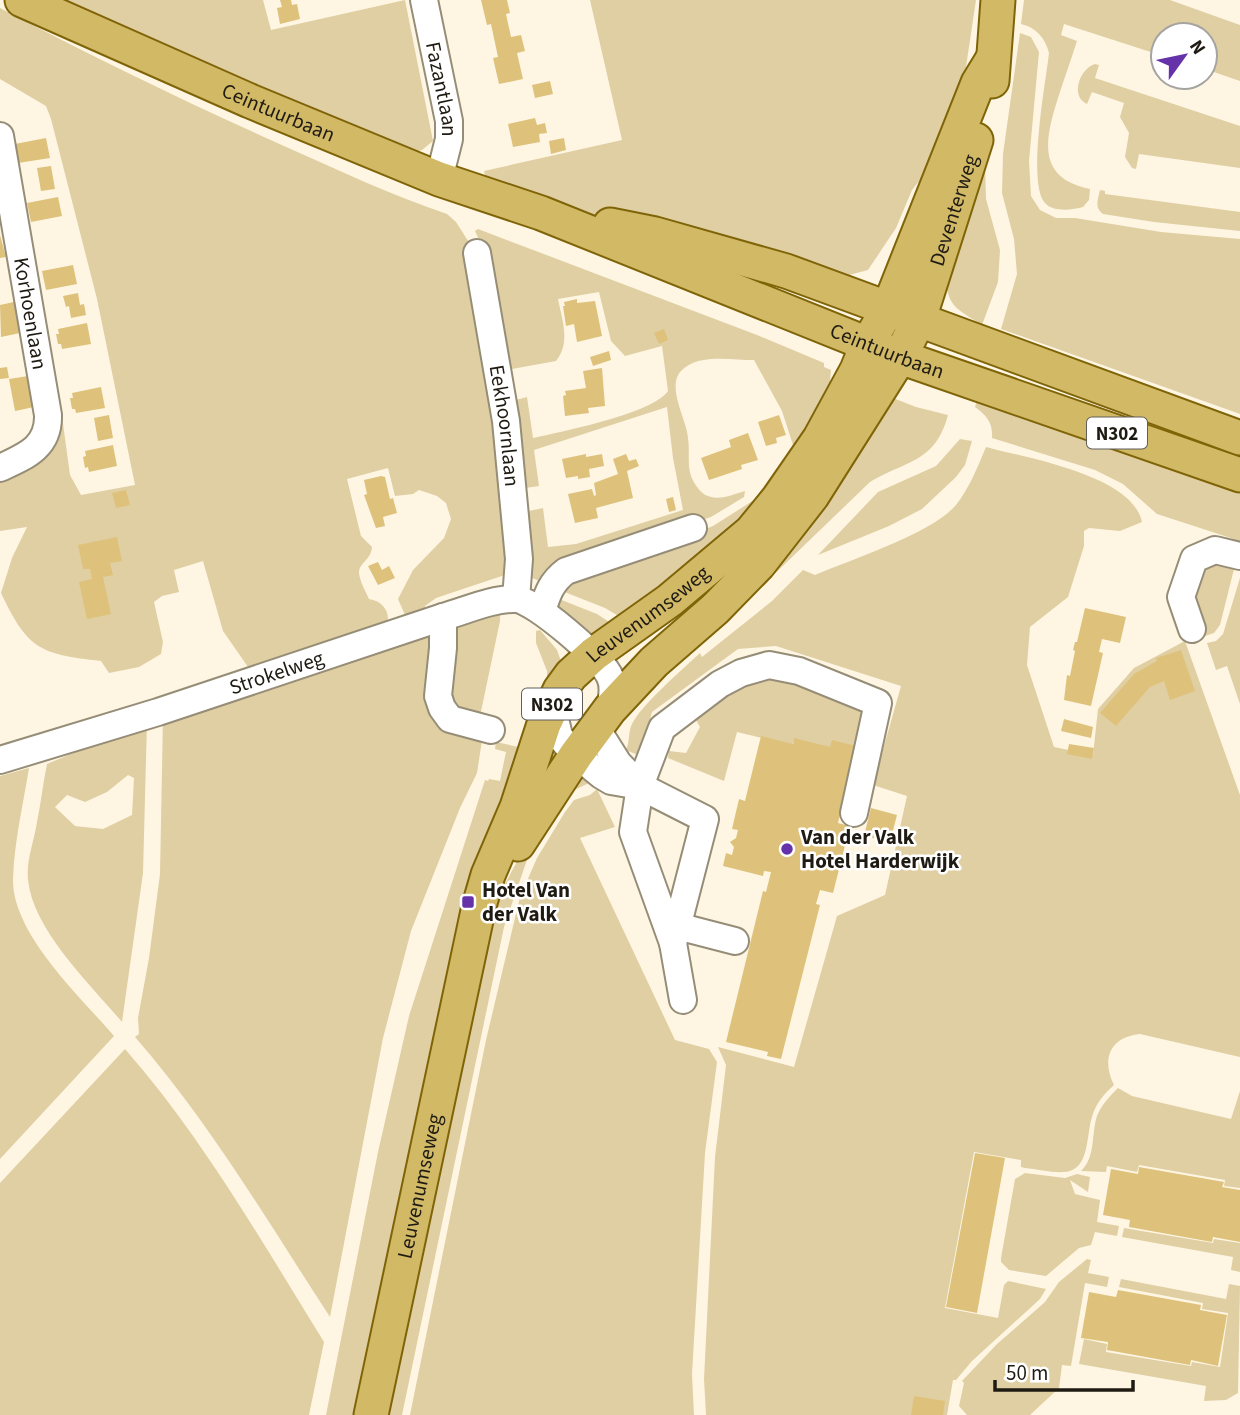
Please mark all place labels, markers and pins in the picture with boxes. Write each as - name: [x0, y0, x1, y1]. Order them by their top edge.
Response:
- place label: Van der Valk Hotel Harderwijk: [800, 822, 960, 876]
- marker: Van der Valk Hotel Harderwijk: [779, 841, 795, 857]
- place label: Hotel Van der Valk: [482, 875, 570, 929]
- marker: Hotel Van der Valk: [460, 894, 476, 910]

